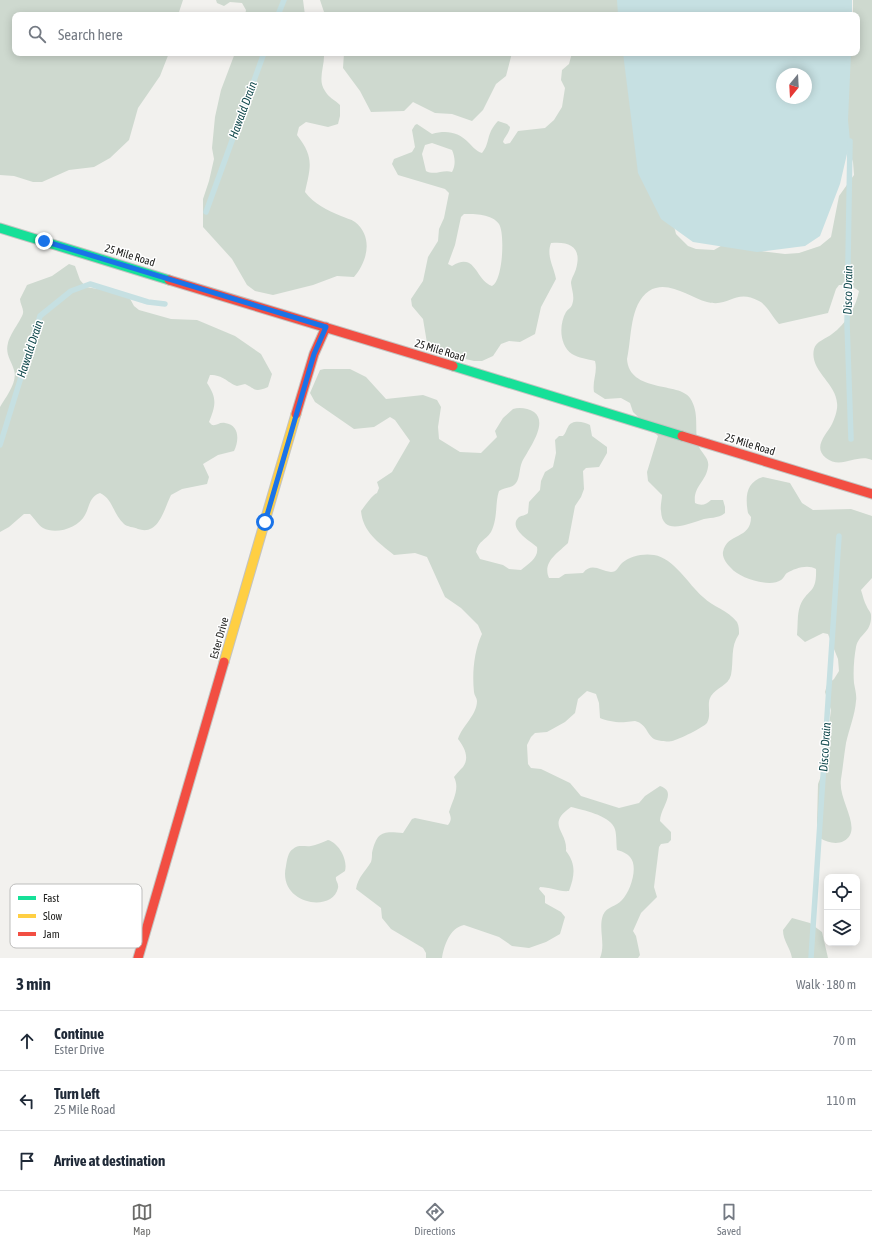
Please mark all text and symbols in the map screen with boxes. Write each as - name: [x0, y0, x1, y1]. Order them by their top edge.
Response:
- search box: [12, 12, 860, 56]
- icon: search: [26, 23, 48, 45]
- text: Search here: [58, 26, 123, 43]
- north arrow: [776, 68, 812, 104]
- water label: Hawald Drain: [226, 79, 260, 140]
- route end: [35, 232, 53, 250]
- street label: 25 Mile Road: [103, 242, 157, 268]
- water label: Disco Drain: [841, 265, 855, 315]
- water label: Hawald Drain: [14, 318, 46, 379]
- street label: 25 Mile Road: [413, 337, 467, 363]
- street label: 25 Mile Road: [723, 431, 777, 457]
- route start: [256, 513, 274, 531]
- street label: Ester Drive: [207, 616, 231, 660]
- water label: Disco Drain: [816, 722, 834, 772]
- map controls: [824, 874, 860, 946]
- button: locate: [824, 874, 860, 910]
- legend: [10, 884, 142, 948]
- text: Fast: [43, 892, 59, 904]
- text: Slow: [43, 910, 62, 922]
- button: layers: [824, 910, 860, 946]
- text: Jam: [43, 928, 60, 940]
- text: 3 min: [16, 974, 51, 994]
- text: Walk · 180 m: [796, 977, 856, 992]
- text: Continue: [54, 1025, 104, 1042]
- icon: ahead: [16, 1030, 38, 1052]
- text: 70 m: [833, 1033, 856, 1048]
- text: Ester Drive: [54, 1042, 105, 1057]
- text: Turn left: [54, 1085, 100, 1102]
- icon: left: [16, 1090, 38, 1112]
- text: 110 m: [827, 1093, 856, 1108]
- text: 25 Mile Road: [54, 1102, 116, 1117]
- icon: arrive: [16, 1150, 38, 1172]
- text: Arrive at destination: [54, 1152, 165, 1169]
- tab: Map: [131, 1201, 153, 1237]
- tab: Directions: [414, 1201, 455, 1237]
- tab: Saved: [717, 1201, 741, 1237]

